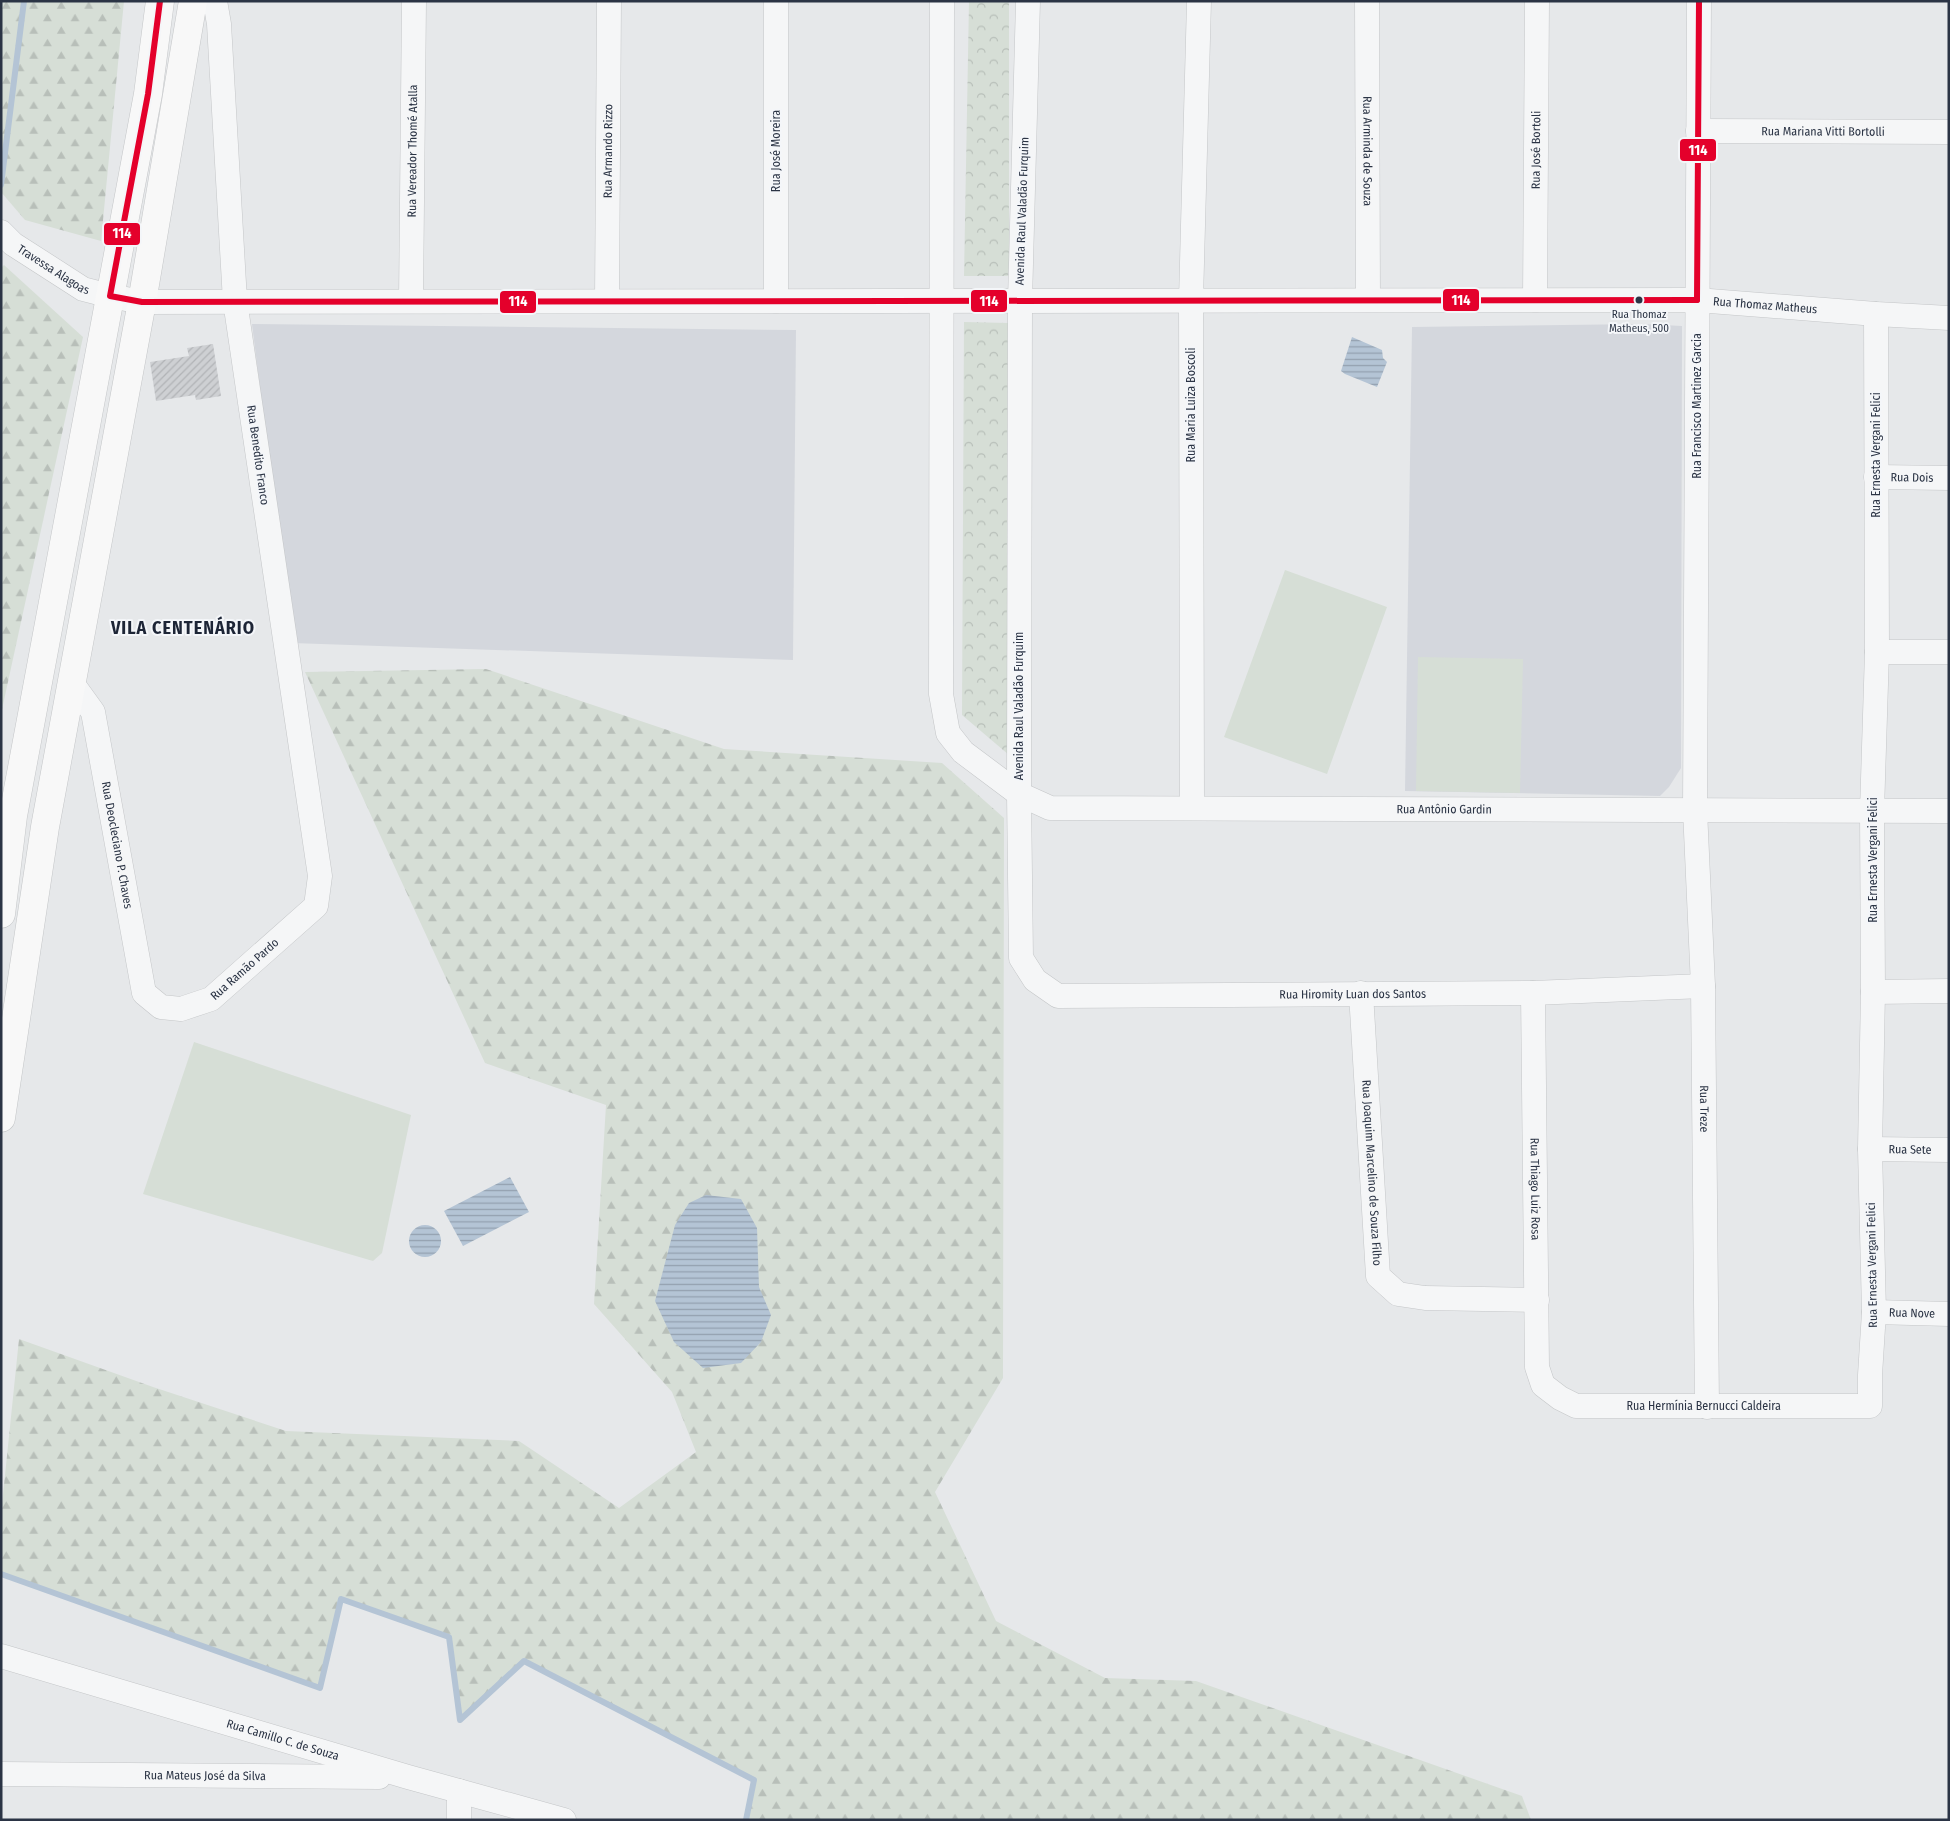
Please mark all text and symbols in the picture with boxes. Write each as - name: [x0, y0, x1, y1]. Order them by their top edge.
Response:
- street label: Rua Vereador Thomé Atalla: [405, 84, 420, 218]
- street label: Rua Arminda de Souza: [1360, 96, 1375, 206]
- street label: Rua Armando Rizzo: [601, 104, 615, 198]
- street label: Rua José Moreira: [769, 110, 783, 192]
- street label: Rua José Bortoli: [1529, 111, 1543, 189]
- street label: Rua Mariana Vitti Bortolli: [1761, 124, 1885, 139]
- street label: Avenida Raul Valadão Furquim: [1012, 137, 1032, 285]
- line badge: 114: [1679, 138, 1717, 162]
- text: 114: [1689, 142, 1707, 159]
- line badge: 114: [103, 222, 141, 246]
- text: 114: [113, 225, 131, 242]
- street label: Travessa Alagoas: [15, 242, 91, 297]
- line badge: 114: [1442, 288, 1480, 312]
- line badge: 114: [970, 289, 1008, 313]
- line badge: 114: [499, 290, 537, 314]
- text: 114: [1452, 292, 1470, 309]
- text: 114: [509, 293, 527, 310]
- text: 114: [980, 293, 998, 310]
- street label: Rua Thomaz Matheus: [1713, 294, 1818, 316]
- marker: Rua Thomaz Matheus, 500: [1634, 295, 1644, 305]
- place label: Rua Thomaz Matheus, 500: [1609, 308, 1669, 335]
- street label: Rua Francisco Martinez Garcia: [1690, 333, 1704, 479]
- street label: Rua Maria Luiza Boscoli: [1184, 348, 1198, 463]
- street label: Rua Ernesta Vergani Felici: [1869, 392, 1883, 518]
- street label: Rua Benedito Franco: [244, 404, 272, 506]
- street label: Rua Dois: [1890, 470, 1934, 485]
- district label: VILA CENTENÁRIO: [110, 616, 255, 639]
- street label: Avenida Raul Valadão Furquim: [1012, 632, 1026, 780]
- street label: Rua Deocleciano P. Chaves: [99, 780, 136, 910]
- street label: Rua Ernesta Vergani Felici: [1866, 797, 1880, 923]
- street label: Rua Antônio Gardin: [1397, 802, 1492, 816]
- street label: Rua Ramão Pardo: [208, 935, 282, 1003]
- street label: Rua Hiromity Luan dos Santos: [1279, 987, 1426, 1002]
- street label: Rua Joaquim Marcelino de Souza Filho: [1359, 1079, 1384, 1266]
- street label: Rua Treze: [1697, 1085, 1711, 1132]
- street label: Rua Thiago Luiz Rosa: [1528, 1138, 1543, 1240]
- street label: Rua Sete: [1888, 1142, 1932, 1157]
- street label: Rua Ernesta Vergani Felici: [1864, 1202, 1880, 1328]
- street label: Rua Nove: [1889, 1305, 1935, 1321]
- street label: Rua Hermínia Bernucci Caldeira: [1626, 1399, 1781, 1413]
- street label: Rua Camillo C. de Souza: [225, 1716, 341, 1763]
- street label: Rua Mateus José da Silva: [144, 1768, 266, 1783]

